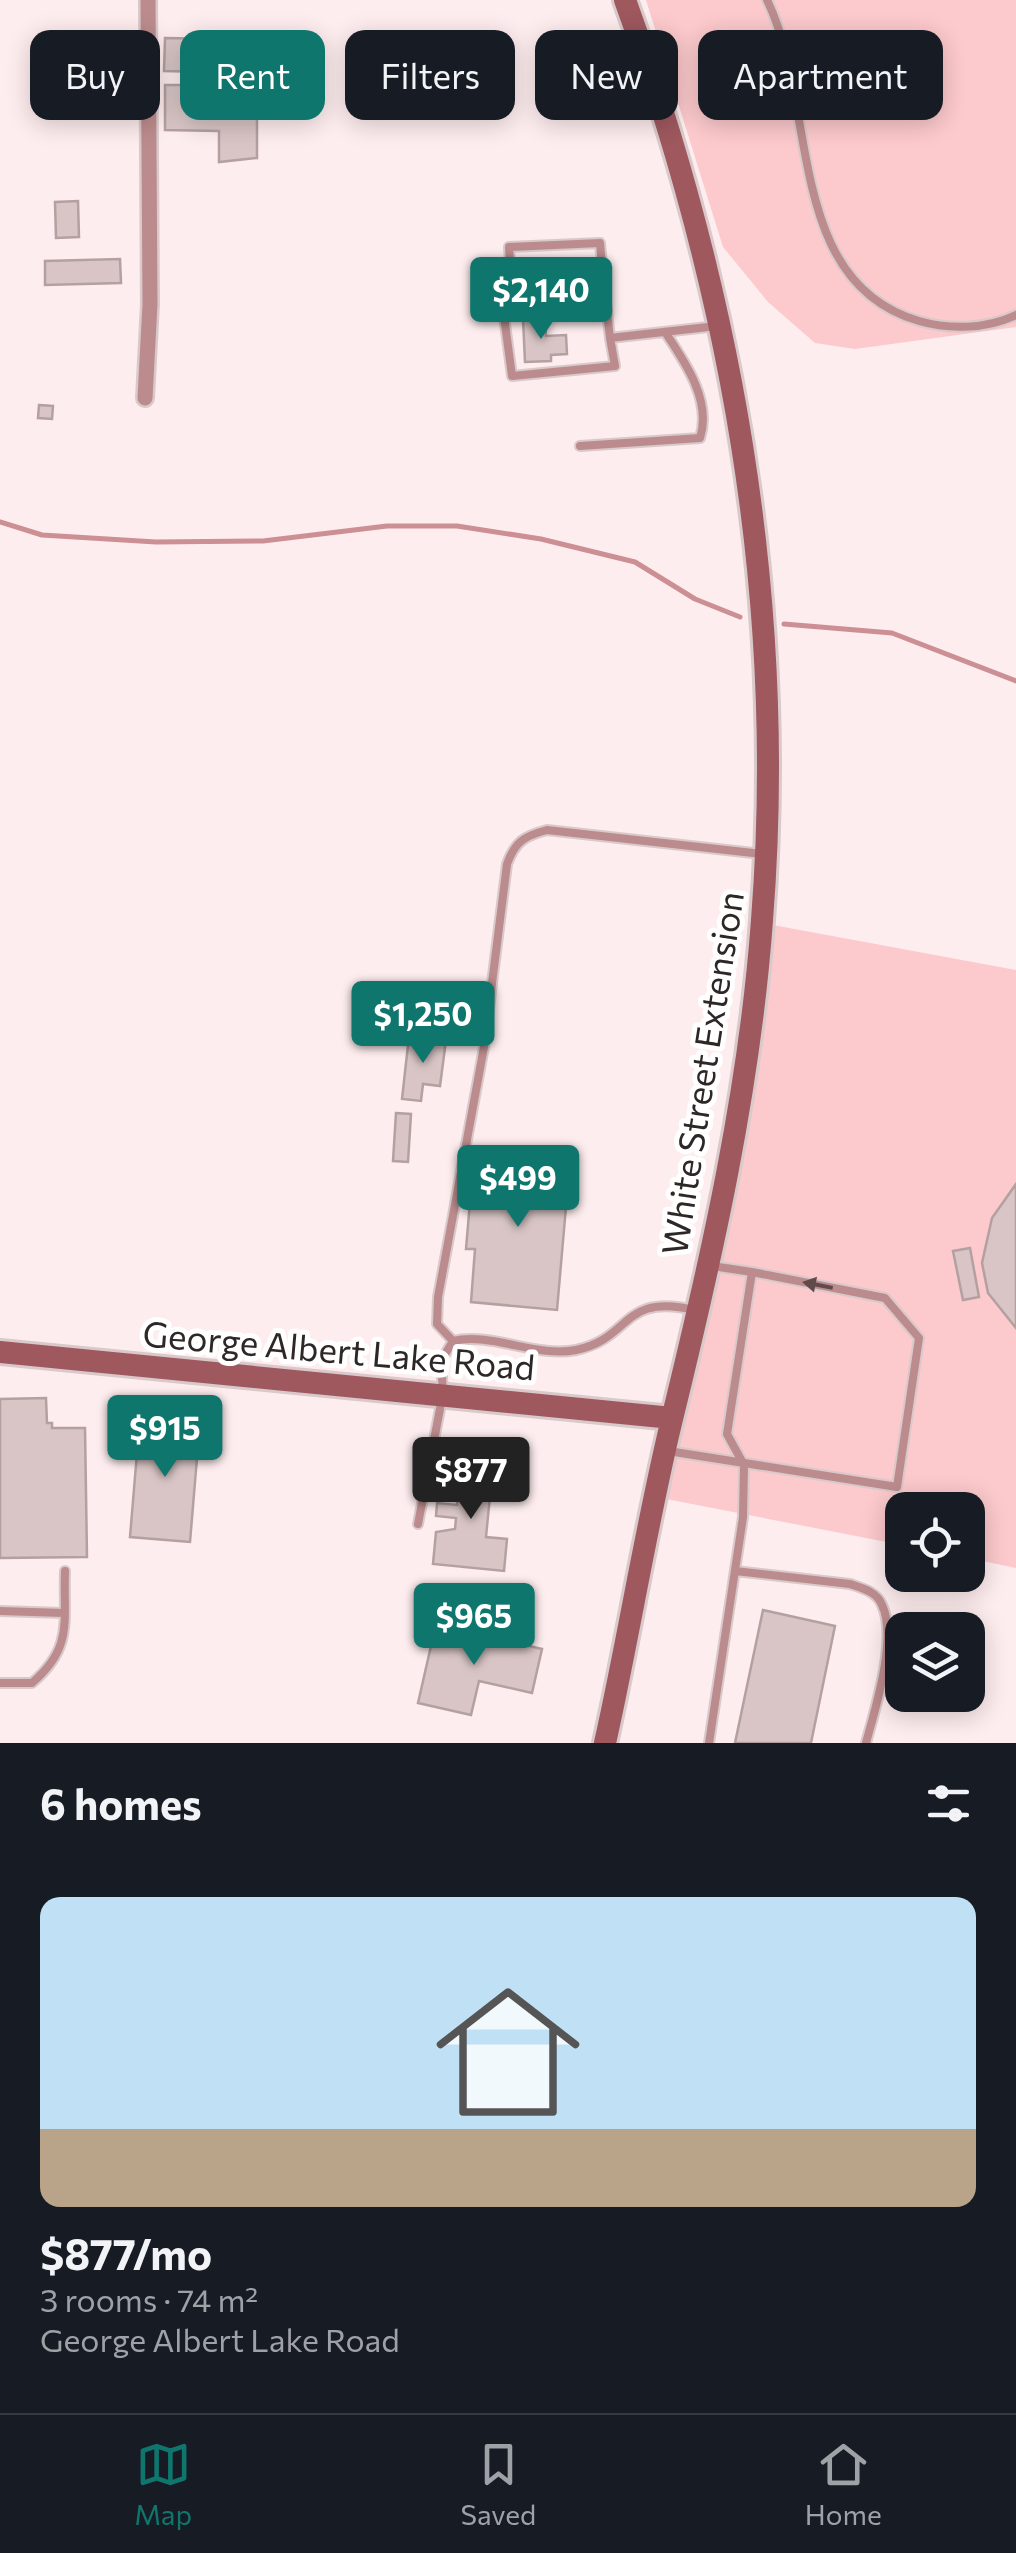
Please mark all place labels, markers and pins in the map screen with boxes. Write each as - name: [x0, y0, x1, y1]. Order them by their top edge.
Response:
- pin: $2,140: [460, 257, 622, 342]
- pin: $1,250: [342, 981, 504, 1066]
- pin: $499: [459, 1145, 577, 1230]
- pin: $915: [106, 1395, 224, 1480]
- pin: $877: [412, 1437, 530, 1522]
- pin: $965: [415, 1583, 533, 1668]

